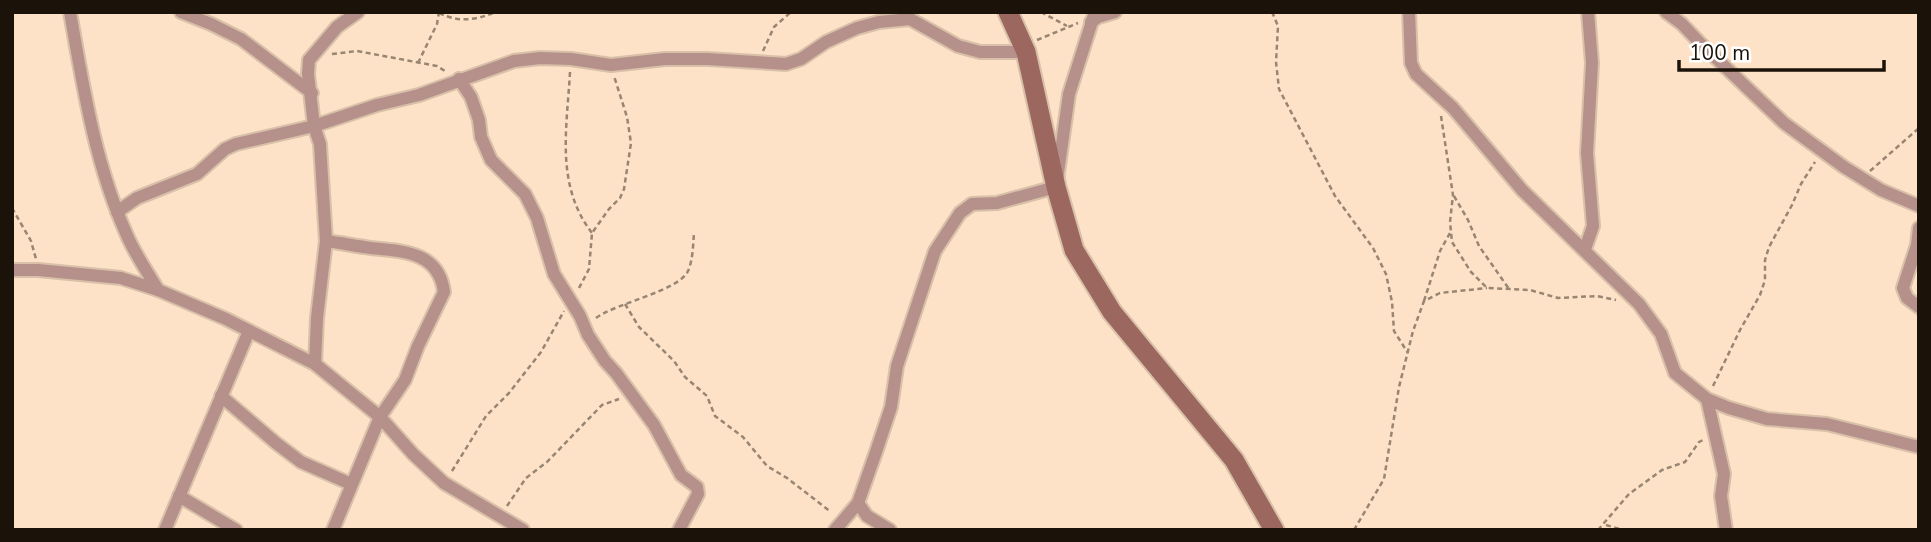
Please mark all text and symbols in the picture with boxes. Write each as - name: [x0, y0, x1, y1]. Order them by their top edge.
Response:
- scale bar: [1679, 28, 1884, 72]
- text: 100 m: [1689, 39, 1750, 67]

